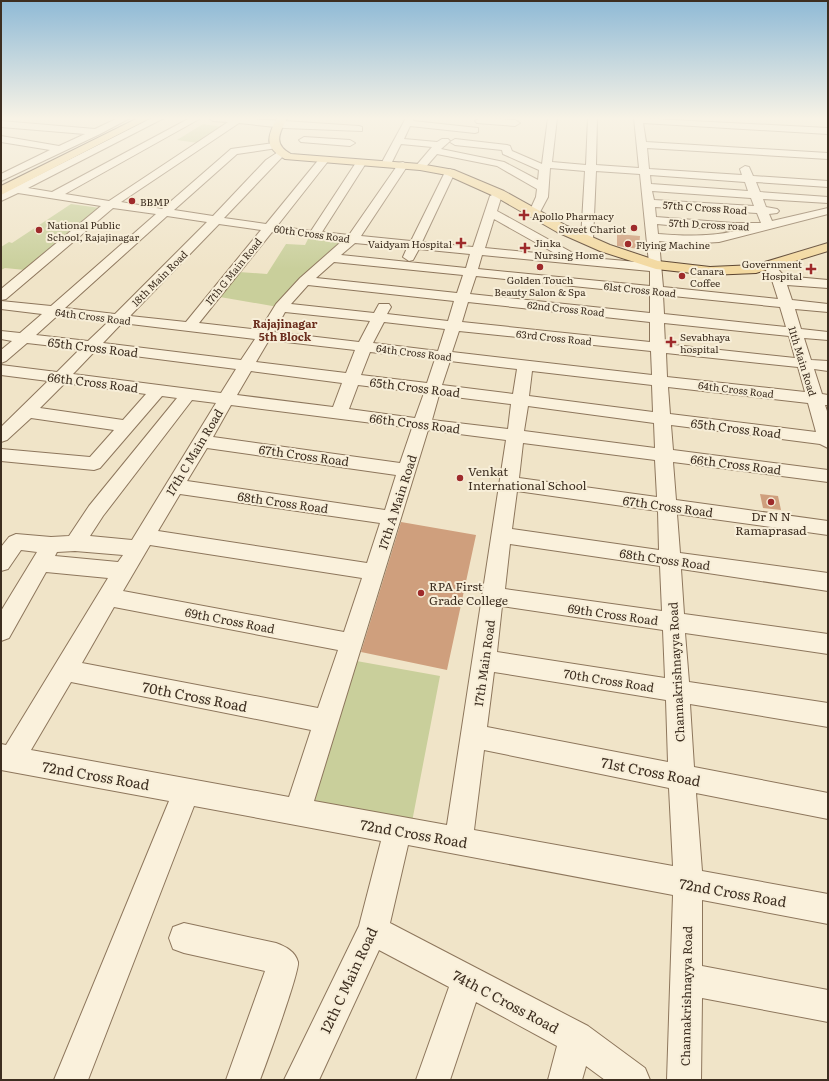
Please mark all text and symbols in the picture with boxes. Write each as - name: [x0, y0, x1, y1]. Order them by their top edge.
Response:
- place label: BBMP: [140, 194, 169, 209]
- marker: BBMP: [127, 196, 137, 206]
- street label: 57th C Cross Road: [662, 197, 748, 217]
- place label: Apollo Pharmacy: [532, 208, 614, 223]
- marker: Apollo Pharmacy: [519, 210, 529, 220]
- street label: 57th D cross road: [668, 214, 750, 234]
- place label: National Public School, Rajajinagar: [47, 217, 139, 244]
- street label: 60th Cross Road: [273, 220, 351, 246]
- place label: Sweet Chariot: [559, 221, 626, 236]
- marker: Sweet Chariot: [629, 223, 639, 233]
- marker: National Public School, Rajajinagar: [34, 225, 44, 235]
- street label: 17th G Main Road: [201, 234, 265, 308]
- place label: Jinka Nursing Home: [534, 235, 604, 262]
- place label: Vaidyam Hospital: [368, 236, 453, 251]
- marker: Vaidyam Hospital: [455, 237, 467, 249]
- place label: Flying Machine: [636, 237, 710, 252]
- marker: Flying Machine: [623, 239, 633, 249]
- marker: Jinka Nursing Home: [519, 242, 531, 254]
- street label: 18th Main Road: [128, 247, 190, 309]
- place label: Government Hospital: [742, 256, 803, 283]
- marker: Golden Touch Beauty Salon & Spa: [535, 262, 545, 272]
- place label: Canara Coffee: [690, 263, 725, 290]
- marker: Government Hospital: [805, 263, 817, 275]
- marker: Canara Coffee: [677, 271, 687, 281]
- place label: Golden Touch Beauty Salon & Spa: [494, 272, 586, 299]
- street label: 61st Cross Road: [603, 278, 677, 300]
- street label: 62nd Cross Road: [527, 296, 605, 320]
- street label: 64th Cross Road: [54, 304, 132, 328]
- district label: Rajajinagar 5th Block: [253, 315, 317, 344]
- street label: 11th Main Road: [785, 324, 821, 398]
- street label: 63rd Cross Road: [515, 326, 593, 348]
- place label: Sevabhaya hospital: [680, 329, 731, 356]
- street label: 65th Cross Road: [47, 333, 140, 362]
- marker: Sevabhaya hospital: [665, 336, 677, 348]
- street label: 64th Cross Road: [375, 340, 453, 364]
- street label: 66th Cross Road: [47, 368, 140, 397]
- street label: 65th Cross Road: [369, 373, 462, 402]
- street label: 64th Cross Road: [697, 377, 775, 401]
- street label: 17th C Main Road: [161, 405, 227, 499]
- street label: 66th Cross Road: [369, 409, 462, 438]
- street label: 65th Cross Road: [690, 414, 783, 443]
- street label: 67th Cross Road: [258, 440, 351, 470]
- street label: 66th Cross Road: [690, 450, 783, 479]
- street label: 17th A Main Road: [373, 452, 421, 552]
- place label: Venkat International School: [468, 462, 587, 494]
- marker: Venkat International School: [455, 473, 465, 483]
- street label: 68th Cross Road: [236, 487, 330, 517]
- street label: 67th Cross Road: [622, 491, 715, 521]
- marker: Dr N N Ramaprasad: [766, 497, 776, 507]
- place label: Dr N N Ramaprasad: [735, 507, 807, 539]
- street label: 68th Cross Road: [618, 544, 712, 574]
- place label: RPA First Grade College: [429, 577, 508, 609]
- marker: RPA First Grade College: [416, 588, 426, 598]
- street label: 69th Cross Road: [567, 599, 660, 629]
- street label: Channakrishnayya Road: [663, 601, 689, 743]
- street label: 69th Cross Road: [184, 602, 277, 638]
- street label: 17th Main Road: [469, 618, 499, 708]
- street label: 70th Cross Road: [562, 664, 656, 696]
- street label: 70th Cross Road: [141, 676, 250, 716]
- street label: 71st Cross Road: [599, 752, 703, 791]
- street label: 72nd Cross Road: [41, 756, 152, 794]
- street label: 72nd Cross Road: [359, 814, 470, 852]
- street label: 72nd Cross Road: [678, 873, 789, 911]
- street label: 12th C Main Road: [315, 923, 382, 1036]
- street label: Channakrishnayya Road: [676, 925, 696, 1066]
- street label: 74th C Cross Road: [449, 965, 563, 1038]

